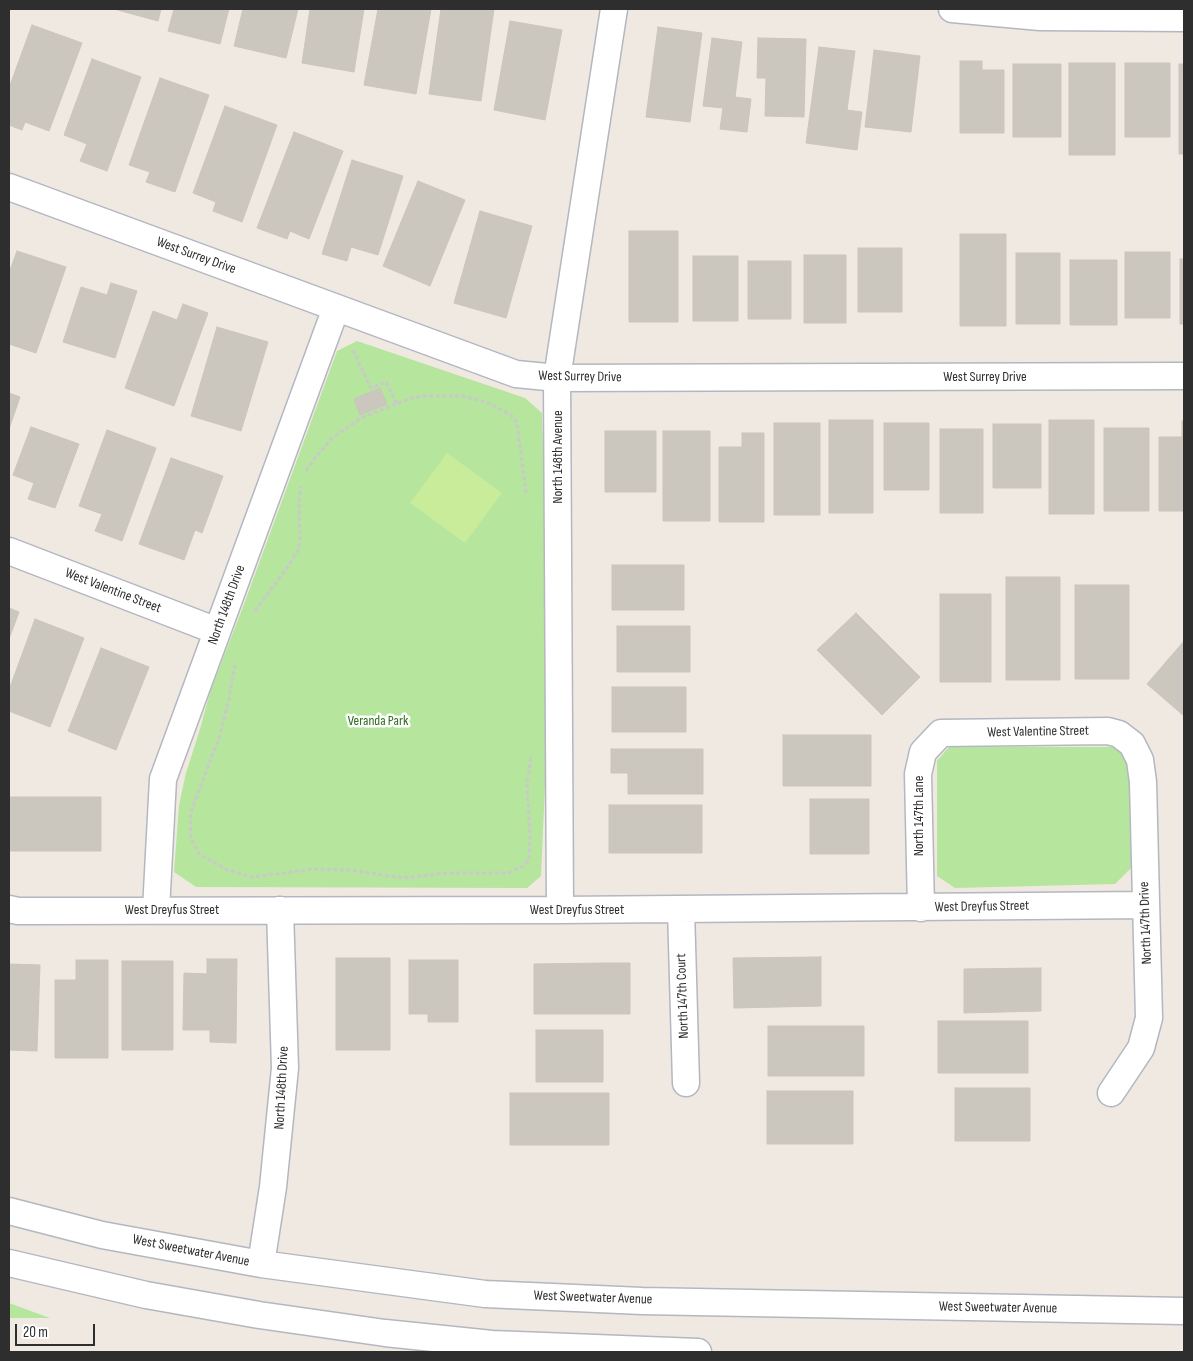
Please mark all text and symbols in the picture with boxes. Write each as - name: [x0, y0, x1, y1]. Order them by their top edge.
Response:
- street label: West Surrey Drive: [154, 234, 238, 278]
- street label: West Surrey Drive: [538, 368, 622, 386]
- street label: West Surrey Drive: [943, 369, 1027, 385]
- street label: North 148th Avenue: [550, 410, 566, 504]
- street label: North 148th Drive: [205, 563, 249, 647]
- street label: West Valentine Street: [62, 565, 164, 617]
- park label: Veranda Park: [348, 713, 408, 729]
- street label: West Valentine Street: [987, 723, 1089, 741]
- street label: North 147th Lane: [911, 776, 927, 856]
- street label: North 147th Drive: [1136, 881, 1156, 965]
- street label: West Dreyfus Street: [935, 898, 1029, 916]
- street label: West Dreyfus Street: [125, 902, 219, 918]
- street label: West Dreyfus Street: [530, 902, 624, 918]
- street label: North 147th Court: [673, 953, 693, 1039]
- street label: North 148th Drive: [271, 1046, 293, 1130]
- street label: West Sweetwater Avenue: [131, 1231, 251, 1271]
- street label: West Sweetwater Avenue: [533, 1288, 653, 1308]
- street label: West Sweetwater Avenue: [939, 1299, 1057, 1317]
- scale bar: [18, 1314, 98, 1346]
- text: 20 m: [23, 1323, 48, 1342]

